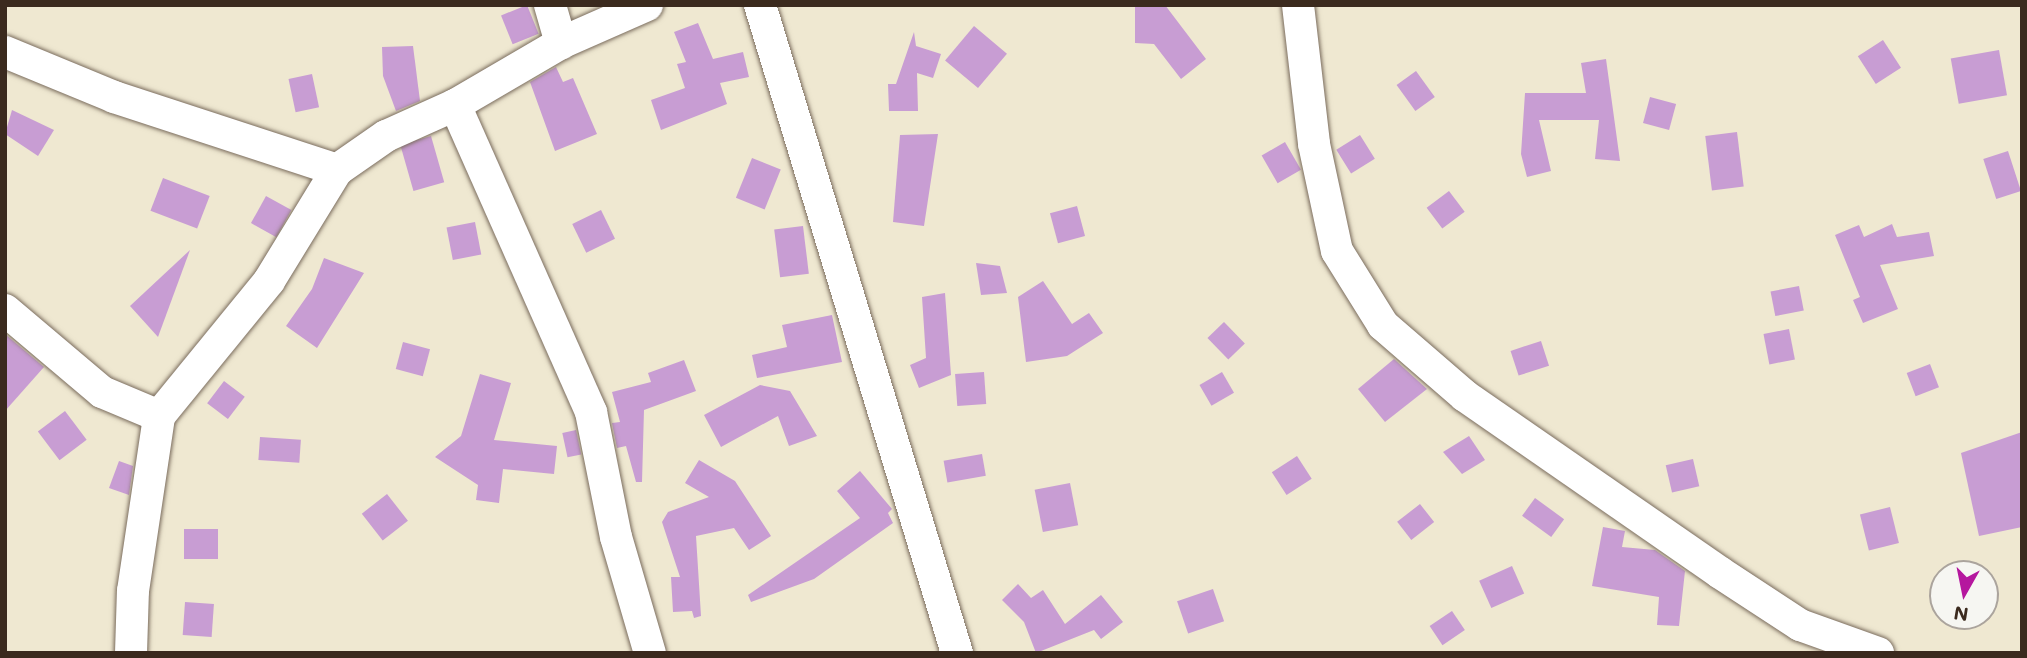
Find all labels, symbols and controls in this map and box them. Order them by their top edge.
north arrow [1929,560,1999,630]
text: N [1952,601,1970,628]

